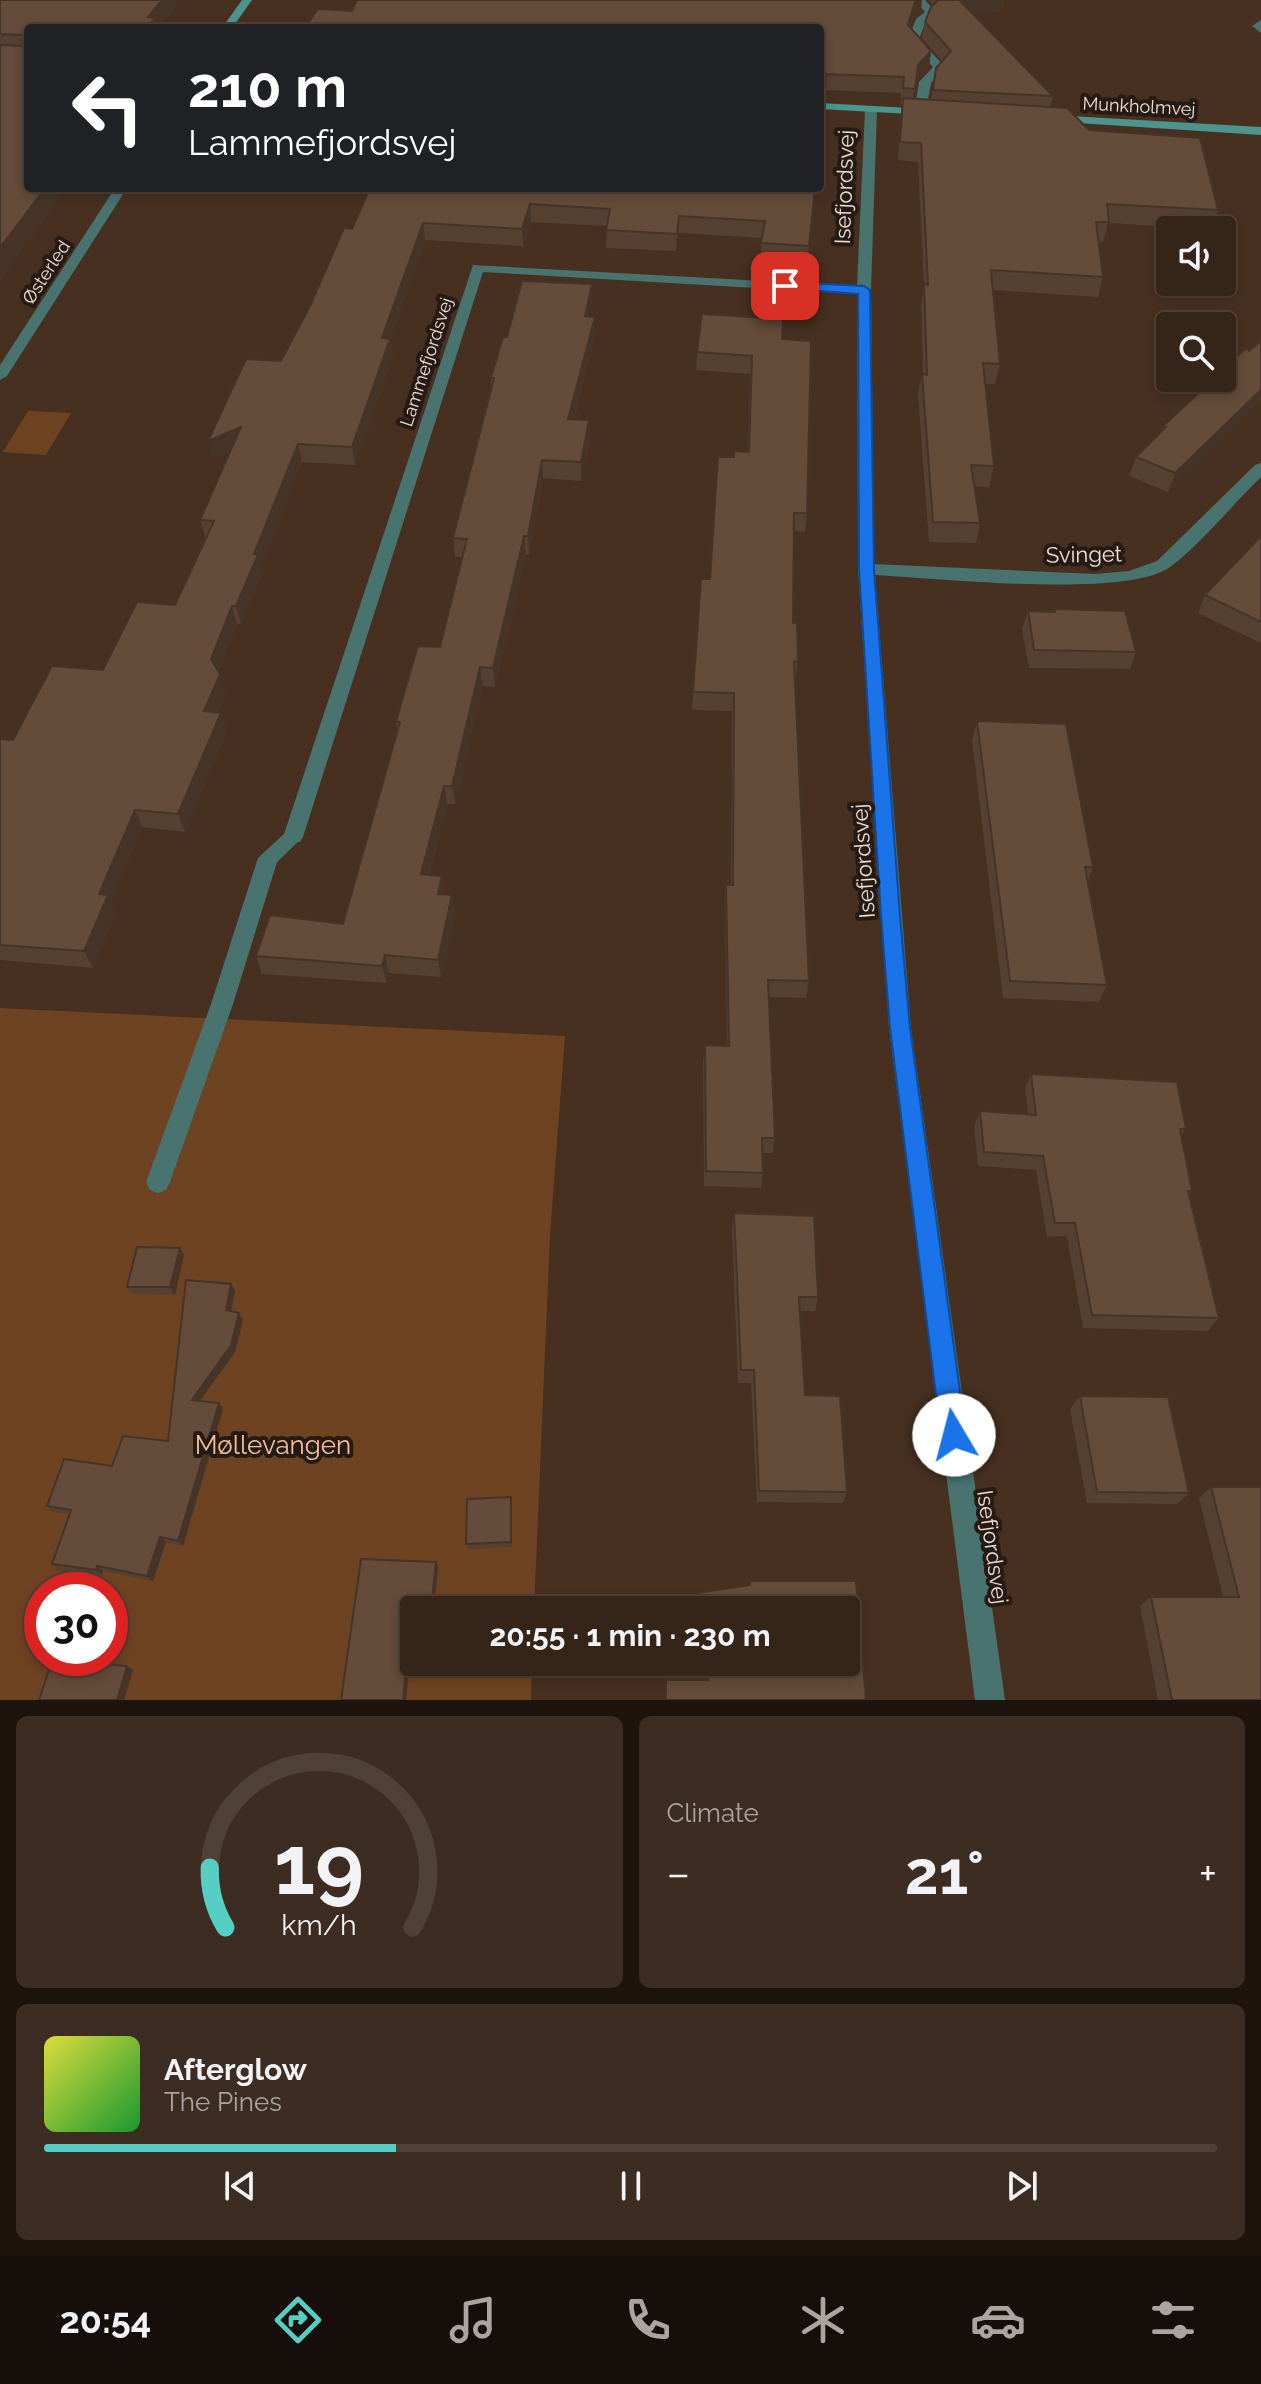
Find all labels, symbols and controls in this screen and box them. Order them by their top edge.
text: 210 m [188,54,347,120]
icon: left [56,56,160,160]
street label: Munkholmvej [1082,93,1196,119]
text: Lammefjordsvej [188,121,456,163]
street label: Isefjordsvej [829,129,859,245]
map controls [1156,216,1236,392]
button: sound [1156,216,1236,296]
street label: Østerled [18,236,74,308]
pin [751,252,819,320]
icon: arrive [763,264,807,308]
street label: Lammefjordsvej [395,295,457,429]
button: search [1156,312,1236,392]
street label: Svinget [1046,540,1123,568]
street label: Isefjordsvej [846,803,880,919]
position arrow [912,1393,996,1477]
park label: Møllevangen [195,1430,351,1460]
street label: Isefjordsvej [972,1488,1014,1606]
speed limit sign: 30 [24,1572,128,1676]
text: 20:55 · 1 min · 230 m [489,1618,771,1653]
text: Climate [667,1798,759,1828]
text: 19 [274,1816,364,1913]
text: 21° [905,1838,984,1908]
text: − [667,1848,690,1899]
text: + [1199,1848,1217,1899]
text: km/h [282,1908,357,1942]
text: Afterglow [164,2052,307,2087]
text: The Pines [164,2087,282,2117]
icon: previous [218,2164,262,2208]
icon: pause [609,2164,653,2208]
icon: next [1000,2164,1044,2208]
icon: directions [270,2292,326,2348]
icon: music [445,2292,501,2348]
icon: phone [620,2292,676,2348]
icon: climate [795,2292,851,2348]
icon: car [970,2292,1026,2348]
icon: filters [1145,2292,1201,2348]
text: 20:54 [60,2299,151,2341]

